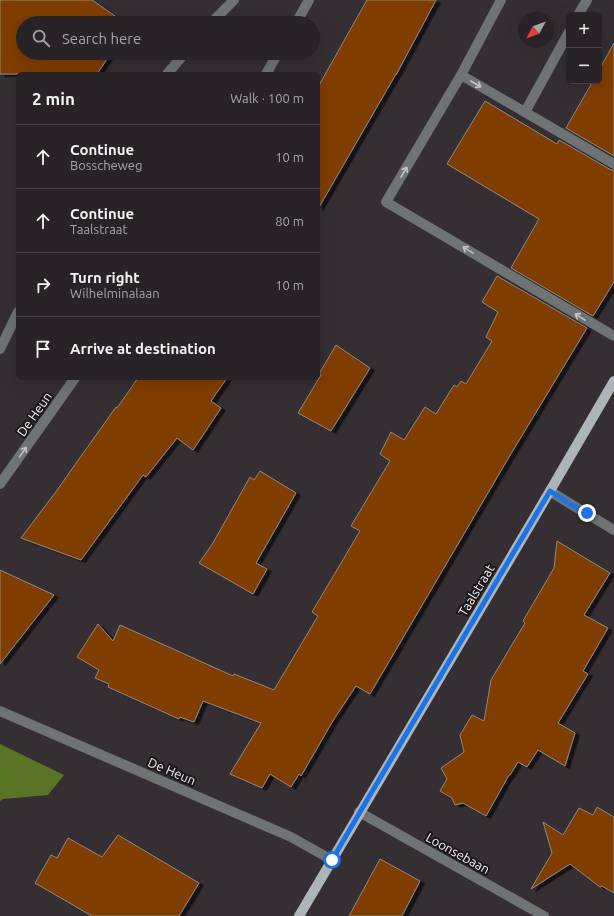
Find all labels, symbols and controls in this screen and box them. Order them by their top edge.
north arrow [518,12,554,48]
map controls [566,12,602,84]
button: + [566,12,602,48]
search box [16,16,320,60]
icon: search [30,27,52,49]
text: Search here [62,30,141,47]
button: − [566,48,602,84]
one-way arrow [470,80,482,88]
text: 2 min [32,89,75,108]
text: Walk · 100 m [230,91,304,105]
text: Continue [70,141,134,158]
icon: ahead [32,146,54,168]
text: 10 m [275,150,304,164]
text: Bosscheweg [70,158,143,172]
one-way arrow [400,167,408,178]
text: Continue [70,205,134,222]
icon: ahead [32,210,54,232]
text: 80 m [275,214,304,228]
text: Taalstraat [70,222,128,236]
one-way arrow [462,246,474,254]
text: Turn right [70,269,140,286]
icon: right [32,274,54,296]
text: 10 m [275,278,304,292]
text: Wilhelminalaan [70,286,160,300]
one-way arrow [574,312,586,320]
icon: arrive [32,338,54,360]
text: Arrive at destination [70,340,216,357]
street label: De Heun [14,389,54,439]
one-way arrow [19,447,27,458]
route end [578,504,596,522]
street label: Taalstraat [455,562,497,618]
street label: De Heun [146,755,198,787]
street label: Loonsebaan [424,830,492,876]
route start [323,851,341,869]

